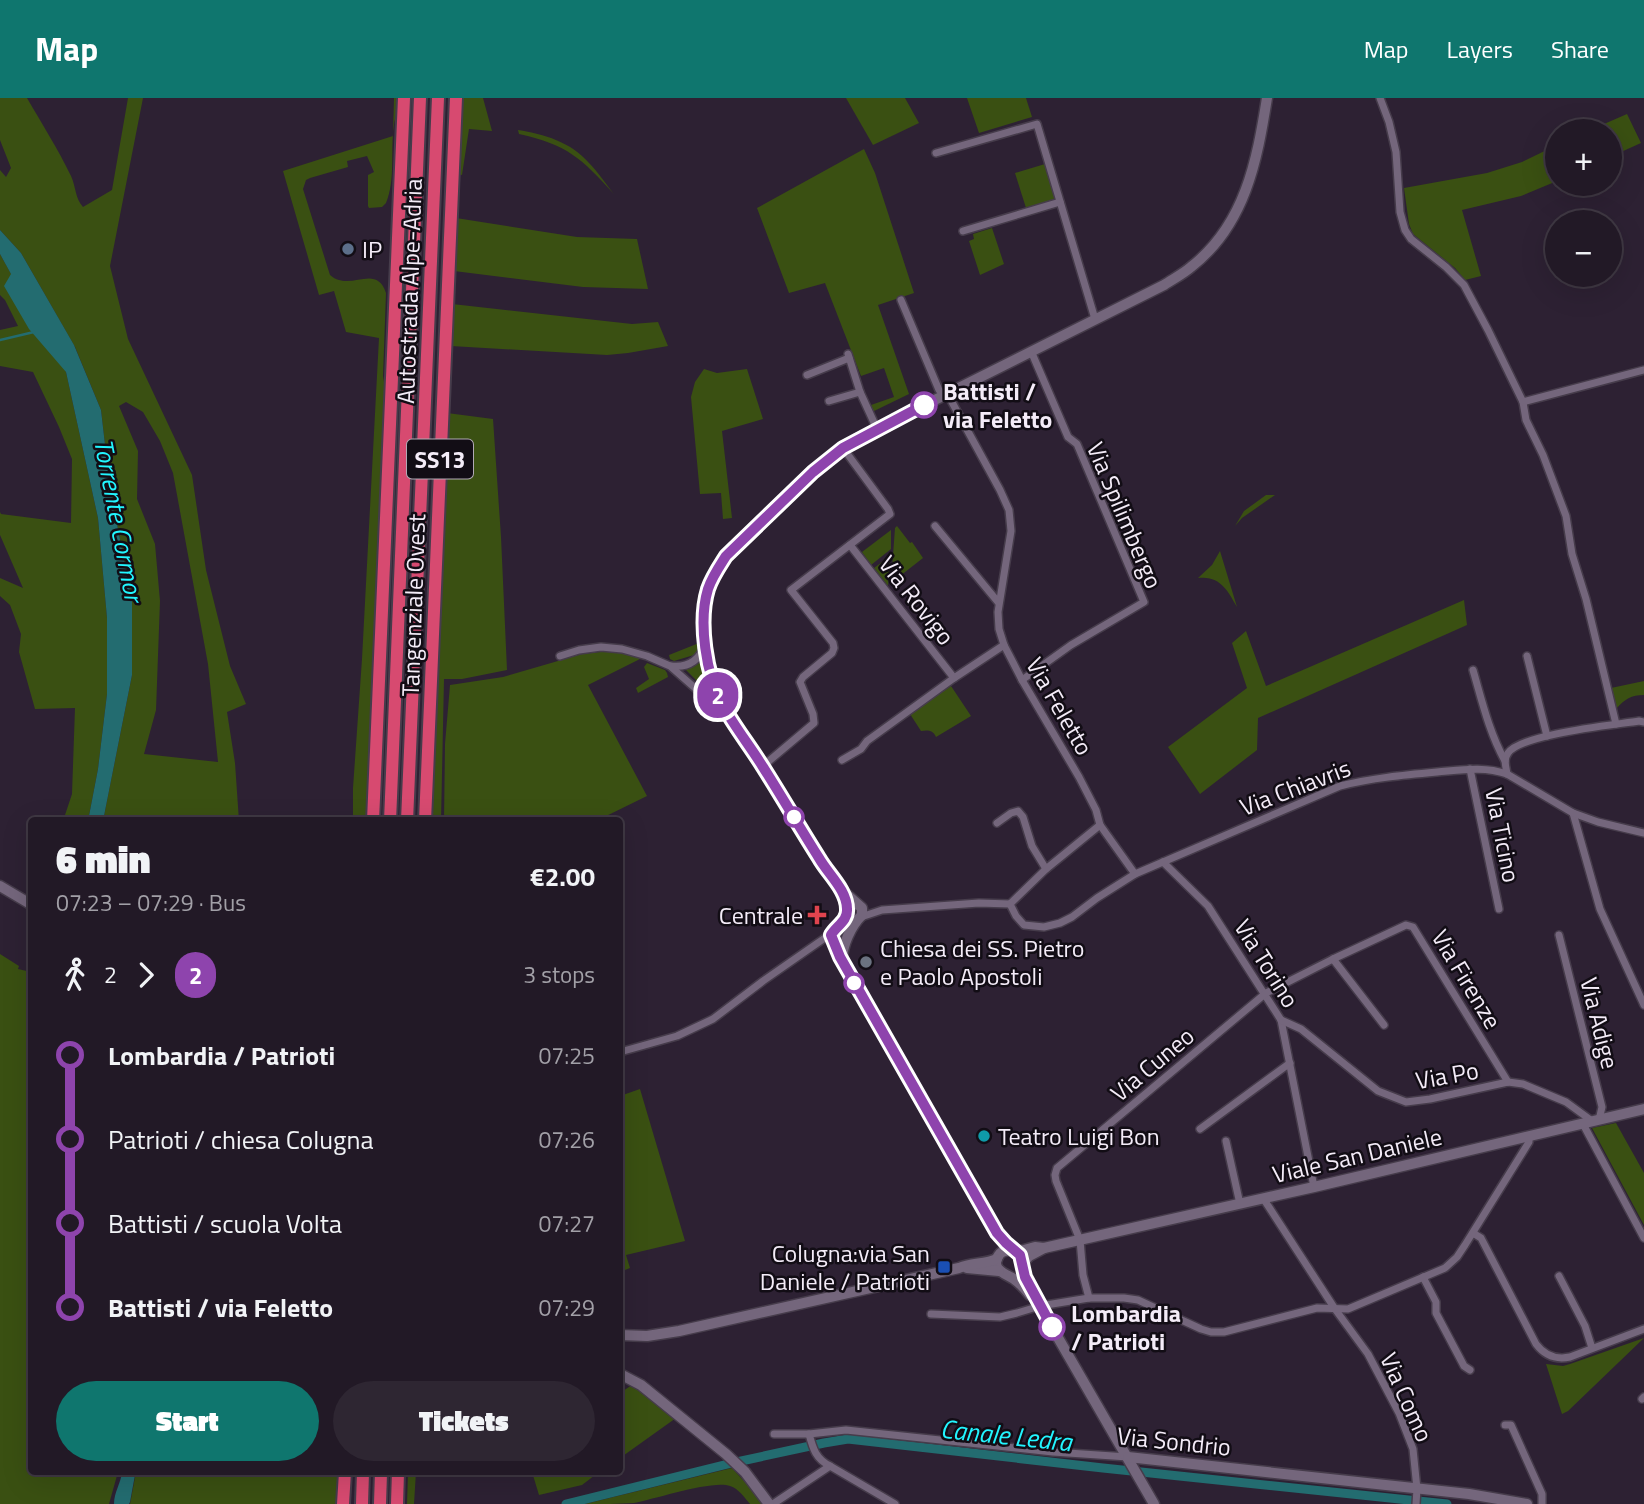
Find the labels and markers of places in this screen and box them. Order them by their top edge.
place label: IP [362,231,382,267]
marker: IP [340,241,356,257]
place label: Battisti / via Feletto [943,373,1052,437]
marker: Battisti / via Feletto [911,392,937,418]
unlabelled marker [784,807,804,827]
place label: Centrale [719,897,803,933]
marker: Centrale [809,907,825,923]
place label: Chiesa dei SS. Pietro e Paolo Apostoli [880,930,1084,994]
marker: Chiesa dei SS. Pietro e Paolo Apostoli [858,954,874,970]
unlabelled marker [844,973,864,993]
place label: Teatro Luigi Bon [998,1118,1160,1154]
marker: Teatro Luigi Bon [976,1128,992,1144]
place label: Colugna:via San Daniele / Patrioti [760,1235,930,1299]
marker: Colugna:via San Daniele / Patrioti [936,1259,952,1275]
place label: Lombardia / Patrioti [1071,1295,1181,1359]
marker: Lombardia / Patrioti [1039,1314,1065,1340]

